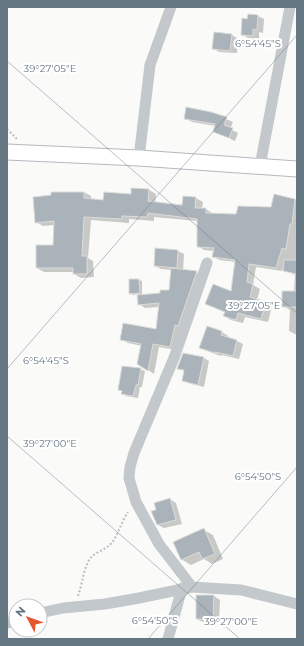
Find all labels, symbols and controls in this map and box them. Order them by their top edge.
text: 6°54'45"S [235,37,281,50]
text: 39°27'05"E [24,62,77,75]
text: 39°27'05"E [228,299,281,312]
text: 6°54'45"S [23,354,69,367]
text: 39°27'00"E [23,437,77,450]
text: 6°54'50"S [235,470,281,483]
north arrow [8,598,48,638]
text: N [12,603,29,619]
text: 6°54'50"S [132,614,178,627]
text: 39°27'00"E [204,615,258,628]

